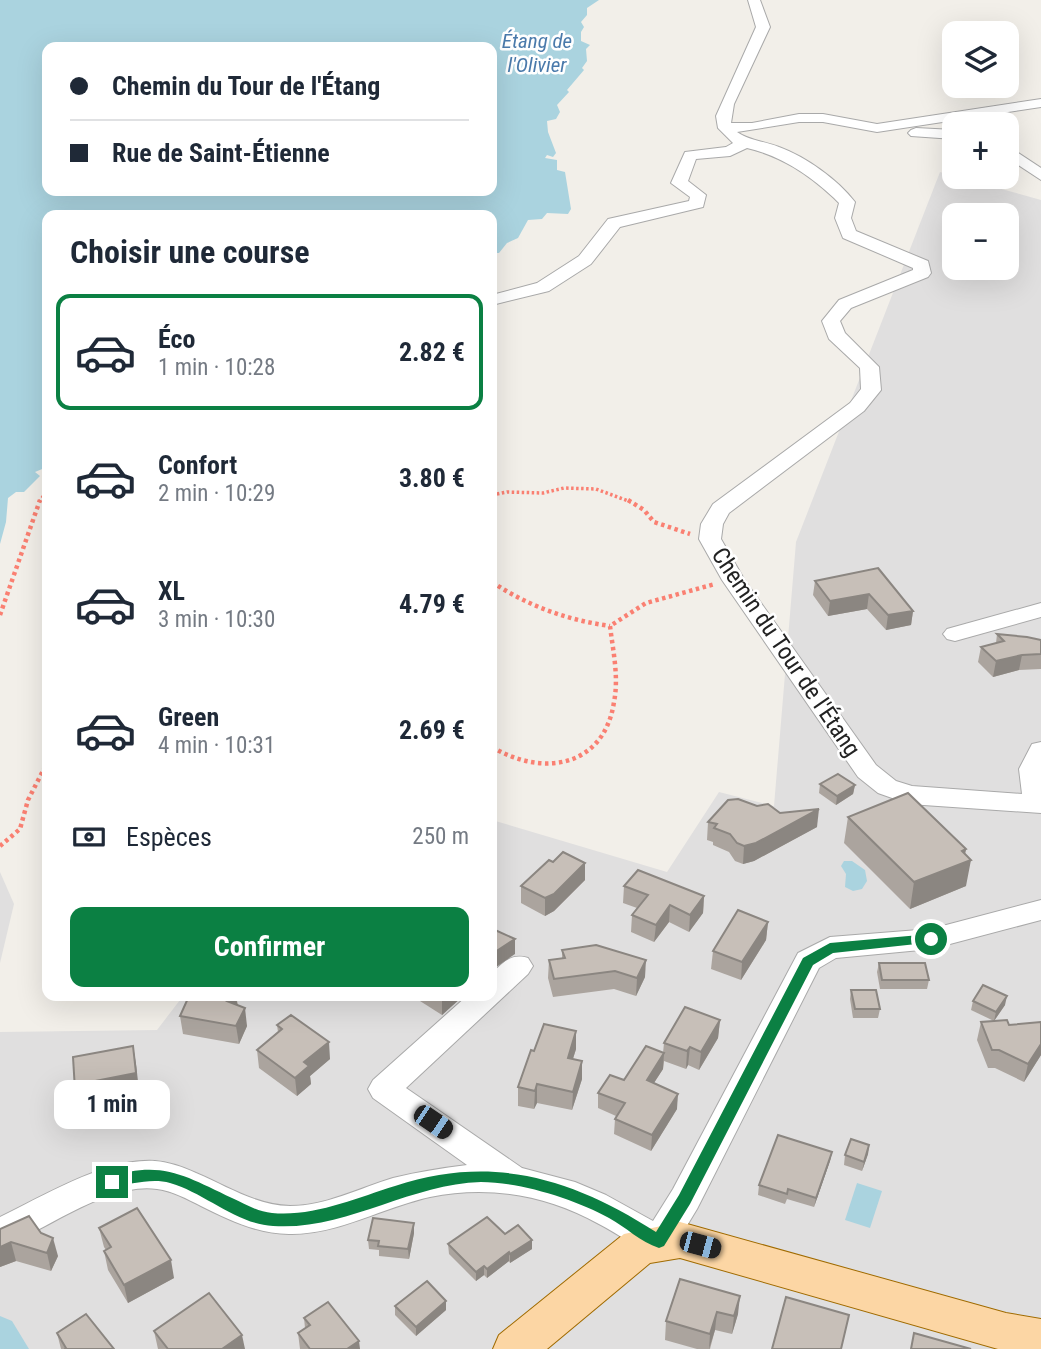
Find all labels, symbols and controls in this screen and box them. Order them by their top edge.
map controls [942,21,1019,280]
button: layers [942,21,1019,98]
water label: Étang de l'Olivier [502,29,572,77]
text: Chemin du Tour de l'Étang [112,71,380,101]
button: + [942,112,1019,189]
text: Rue de Saint-Étienne [112,138,330,168]
button: − [942,203,1019,280]
text: Choisir une course [70,233,310,271]
icon: car [74,321,137,384]
text: Éco [158,324,195,354]
text: 2.82 € [399,337,465,367]
text: 1 min · 10:28 [158,354,275,381]
icon: car [74,447,137,510]
text: Confort [158,450,237,480]
text: 3.80 € [399,463,465,493]
text: 2 min · 10:29 [158,480,275,507]
street label: Chemin du Tour de l'Étang [706,542,866,762]
icon: car [74,573,137,636]
text: XL [158,576,185,606]
text: 4.79 € [399,589,465,619]
text: 3 min · 10:30 [158,606,275,633]
icon: car [74,699,137,762]
text: Green [158,702,219,732]
text: 2.69 € [399,715,465,745]
text: 4 min · 10:31 [158,732,275,759]
icon: cash [70,818,108,856]
text: Espèces [126,822,212,852]
text: 250 m [412,823,469,850]
button: Confirmer [70,907,469,987]
route start [915,923,947,955]
callout: 1 min [54,1080,170,1130]
text: 1 min [86,1091,138,1118]
car [410,1102,457,1142]
route end [96,1166,128,1198]
car [677,1229,724,1261]

